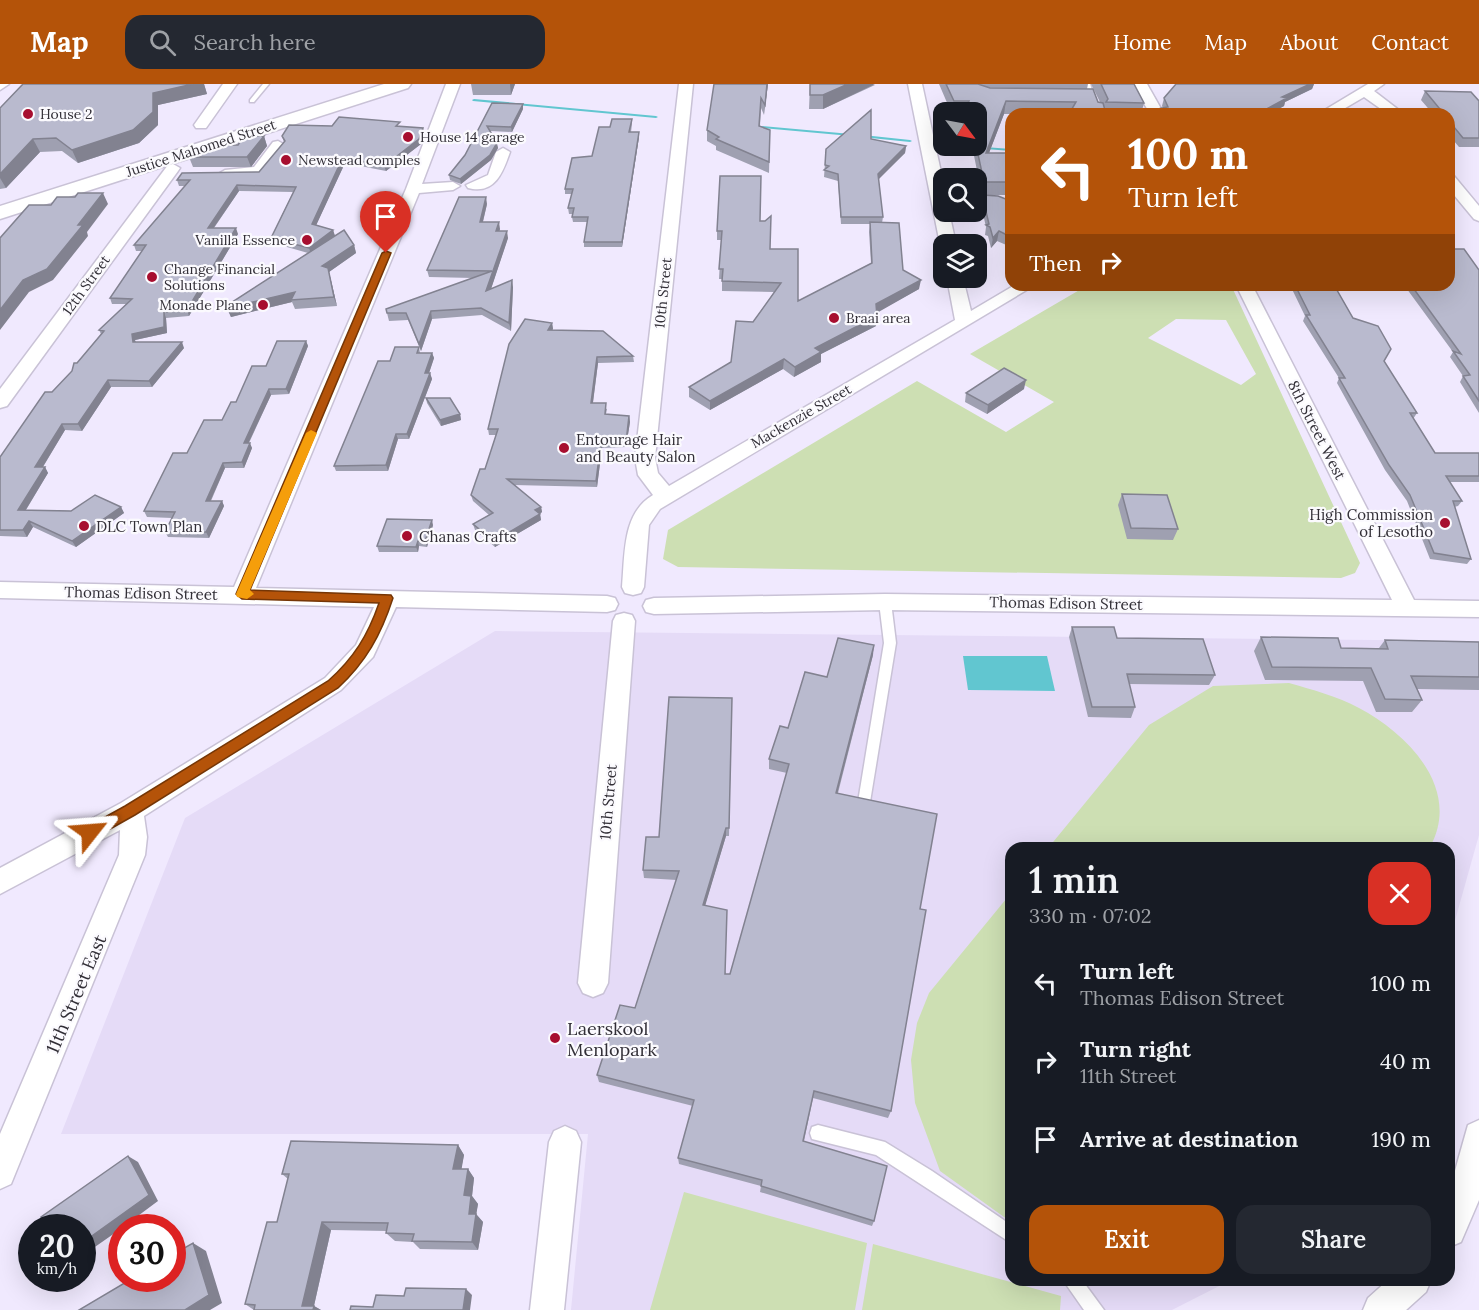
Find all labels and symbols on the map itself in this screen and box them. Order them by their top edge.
north arrow [933,102,987,156]
place label: House 2 [40,105,92,123]
marker: House 2 [21,107,35,121]
street label: Justice Mahomed Street [123,115,279,181]
place label: House 14 garage [420,128,525,146]
marker: House 14 garage [401,130,415,144]
place label: Newstead comples [298,151,420,169]
marker: Newstead comples [279,153,293,167]
pin [360,191,411,253]
place label: Vanilla Essence [194,231,295,249]
marker: Vanilla Essence [300,233,314,247]
street label: 12th Street [58,251,114,319]
street label: 10th Street [650,256,676,329]
place label: Change Financial Solutions [164,260,275,294]
marker: Change Financial Solutions [145,270,159,284]
place label: Monade Plane [159,296,251,314]
marker: Monade Plane [256,298,270,312]
place label: Braai area [846,309,911,327]
marker: Braai area [827,311,841,325]
street label: 8th Street West [1284,377,1350,483]
street label: Mackenzie Street [748,380,855,452]
place label: Entourage Hair and Beauty Salon [576,430,696,466]
marker: Entourage Hair and Beauty Salon [557,441,571,455]
place label: High Commission of Lesotho [1309,505,1433,541]
marker: High Commission of Lesotho [1438,516,1452,530]
place label: DLC Town Plan [96,517,202,536]
marker: DLC Town Plan [77,519,91,533]
place label: Chanas Crafts [419,527,517,546]
marker: Chanas Crafts [400,529,414,543]
street label: Thomas Edison Street [64,582,218,604]
street label: Thomas Edison Street [989,592,1143,614]
street label: 10th Street [595,763,621,841]
position arrow [58,800,122,864]
street label: 11th Street East [41,931,111,1057]
place label: Laerskool Menlopark [567,1017,657,1061]
marker: Laerskool Menlopark [548,1031,562,1045]
speed limit sign: 30 [108,1214,186,1292]

